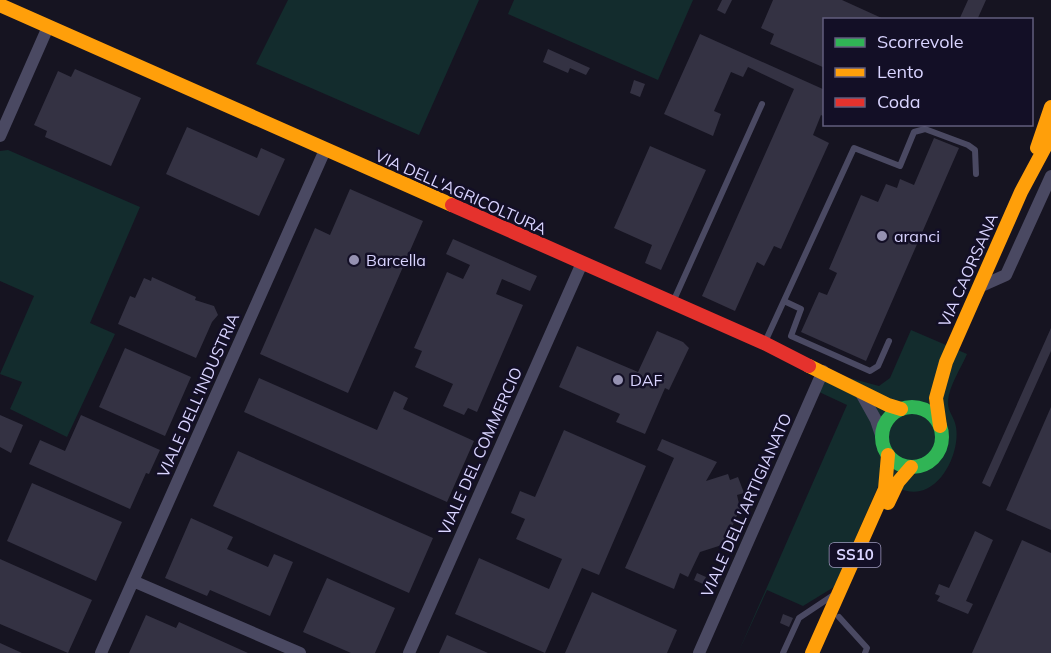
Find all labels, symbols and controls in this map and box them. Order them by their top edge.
legend [823,18,1033,126]
text: Scorrevole [877,30,964,53]
text: Lento [877,60,924,83]
text: Coda [877,90,921,113]
street label: VIA DELL'AGRICOLTURA [372,145,550,239]
street label: VIA CAORSANA [934,210,1002,330]
place label: aranci [894,226,940,246]
marker: aranci [875,229,889,243]
place label: Barcella [366,250,426,270]
marker: Barcella [347,253,361,267]
street label: VIALE DELL'INDUSTRIA [153,309,243,480]
street label: VIALE DEL COMMERCIO [434,364,526,538]
place label: DAF [630,370,663,390]
marker: DAF [611,373,625,387]
street label: VIALE DELL'ARTIGIANATO [696,410,796,600]
road number: SS10 [830,543,880,567]

